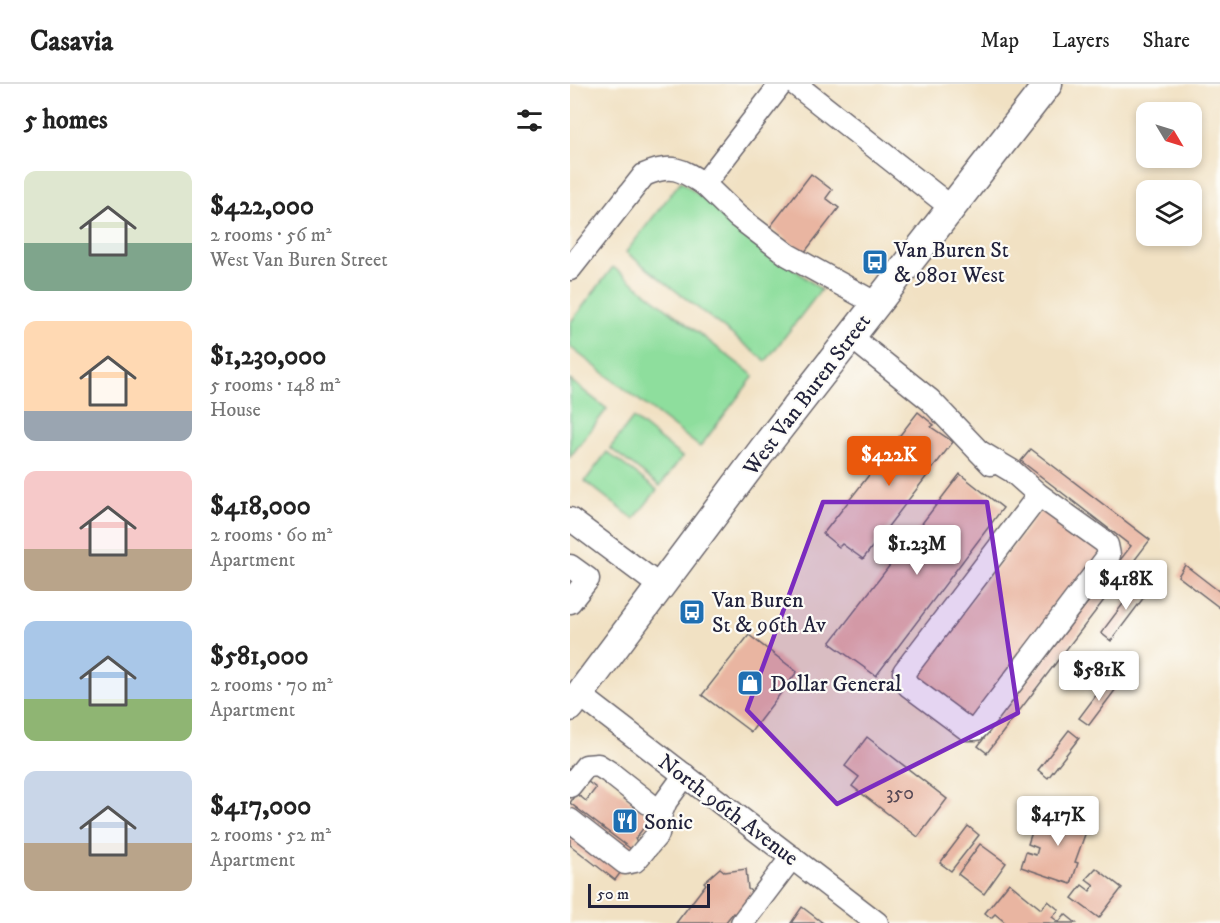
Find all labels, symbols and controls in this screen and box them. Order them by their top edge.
text: Casavia [30,24,113,59]
text: Map [980,28,1019,54]
text: Layers [1052,28,1110,54]
text: Share [1143,28,1190,54]
north arrow [1136,102,1202,168]
map controls [1136,102,1202,246]
text: 5 homes [24,104,108,137]
icon: filters [513,104,546,137]
button: layers [1136,180,1202,246]
text: $422,000 [210,190,314,223]
icon: home [72,195,144,267]
text: 2 rooms · 56 m² [210,223,332,248]
place label: Van Buren St & 9801 West [893,237,1009,289]
bus stop icon: Van Buren St & 9801 West [860,247,890,277]
text: West Van Buren Street [210,248,388,273]
street label: West Van Buren Street [737,309,877,482]
text: $1,230,000 [210,340,326,373]
icon: home [72,345,144,417]
text: 5 rooms · 148 m² [210,373,340,398]
text: House [210,398,261,423]
pin: $422K [847,436,931,487]
text: $422K [861,443,917,468]
text: $418,000 [210,490,311,523]
icon: home [72,495,144,567]
text: 2 rooms · 60 m² [210,523,332,548]
pin: $1.23M [868,525,966,576]
text: $1.23M [888,532,946,557]
text: Apartment [210,548,295,573]
pin: $418K [1084,560,1168,611]
text: $418K [1099,567,1153,592]
place label: Van Buren St & 96th Av [711,587,826,639]
bus stop icon: Van Buren St & 96th Av [677,597,707,627]
text: $581,000 [210,640,309,673]
icon: home [72,645,144,717]
pin: $581K [1057,651,1141,702]
text: $581K [1073,658,1125,683]
shop icon: Dollar General [735,668,765,698]
place label: Dollar General [770,671,902,698]
text: 2 rooms · 70 m² [210,673,333,698]
text: Apartment [210,698,295,723]
street label: North 96th Avenue [653,749,804,872]
house number: 350 [886,781,914,806]
text: $417,000 [210,790,311,823]
icon: home [72,795,144,867]
pin: $417K [1016,796,1100,847]
text: $417K [1031,803,1085,828]
restaurant icon: Sonic [610,806,640,836]
place label: Sonic [644,809,693,836]
text: 2 rooms · 52 m² [210,823,331,848]
text: Apartment [210,848,295,873]
scale bar [588,881,710,908]
text: 50 m [597,884,629,904]

